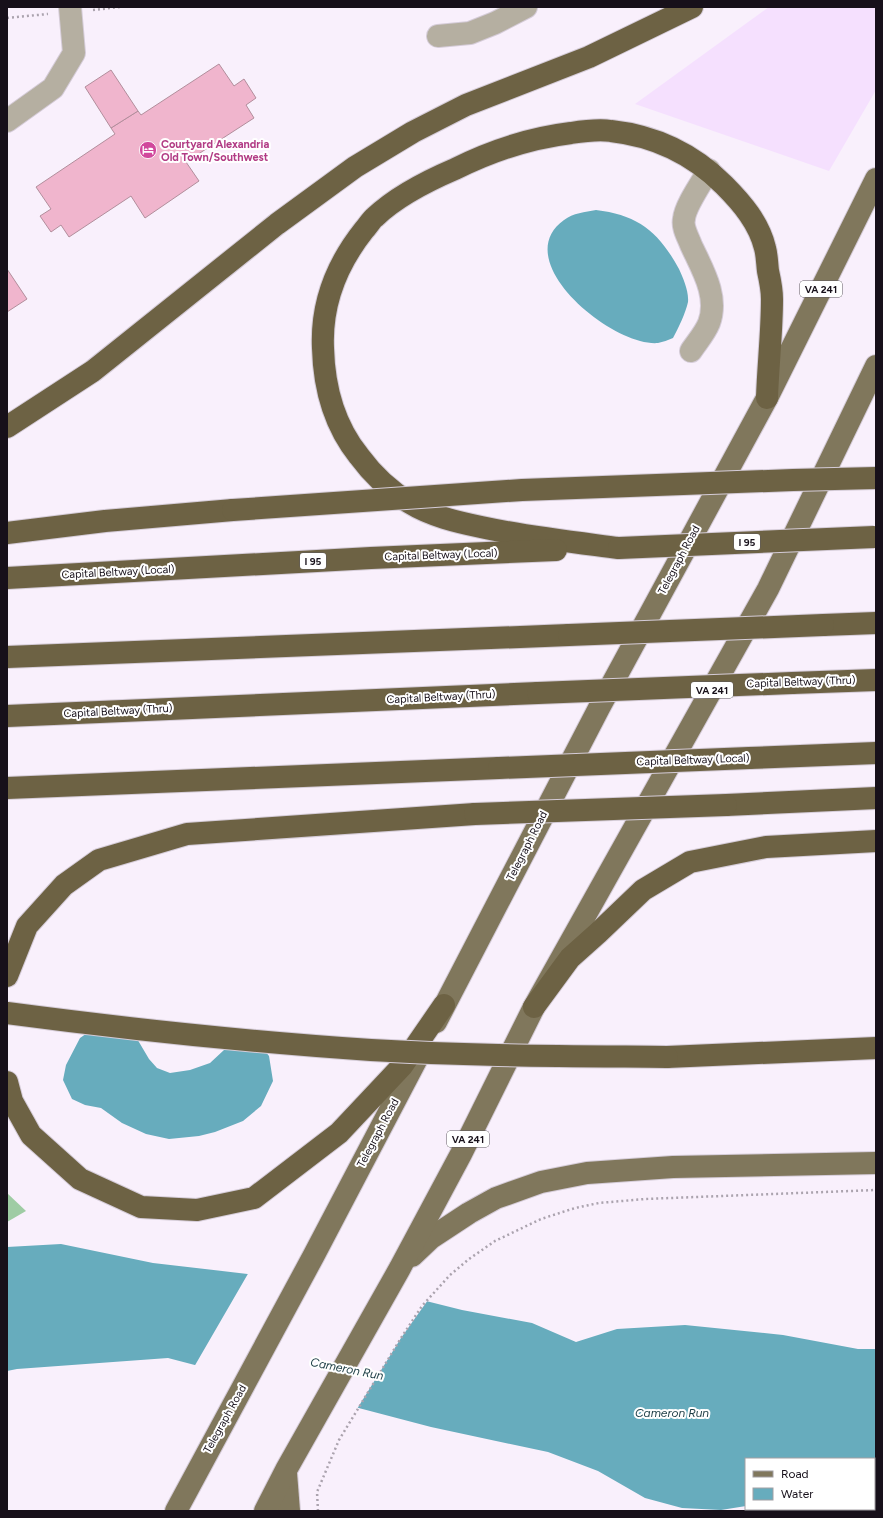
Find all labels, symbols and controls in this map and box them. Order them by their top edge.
place label: Courtyard Alexandria Old Town/Southwest [161,138,269,164]
hotel icon: Courtyard Alexandria Old Town/Southwest [138,140,158,160]
road number: VA 241 [800,281,842,297]
street label: Telegraph Road [655,523,703,597]
road number: I 95 [734,534,760,550]
street label: Capital Beltway (Local) [384,547,498,563]
road number: I 95 [300,553,326,569]
street label: Capital Beltway (Local) [61,563,175,581]
street label: Capital Beltway (Thru) [746,674,856,690]
road number: VA 241 [691,682,733,698]
street label: Capital Beltway (Thru) [386,688,496,706]
street label: Capital Beltway (Thru) [63,702,173,720]
street label: Capital Beltway (Local) [636,752,750,768]
street label: Telegraph Road [504,809,550,883]
street label: Telegraph Road [354,1096,402,1170]
road number: VA 241 [447,1131,489,1147]
water label: Cameron Run [309,1355,385,1383]
street label: Telegraph Road [201,1382,249,1456]
water label: Cameron Run [635,1406,709,1420]
legend [745,1458,875,1510]
text: Road [781,1467,809,1481]
text: Water [781,1487,813,1501]

